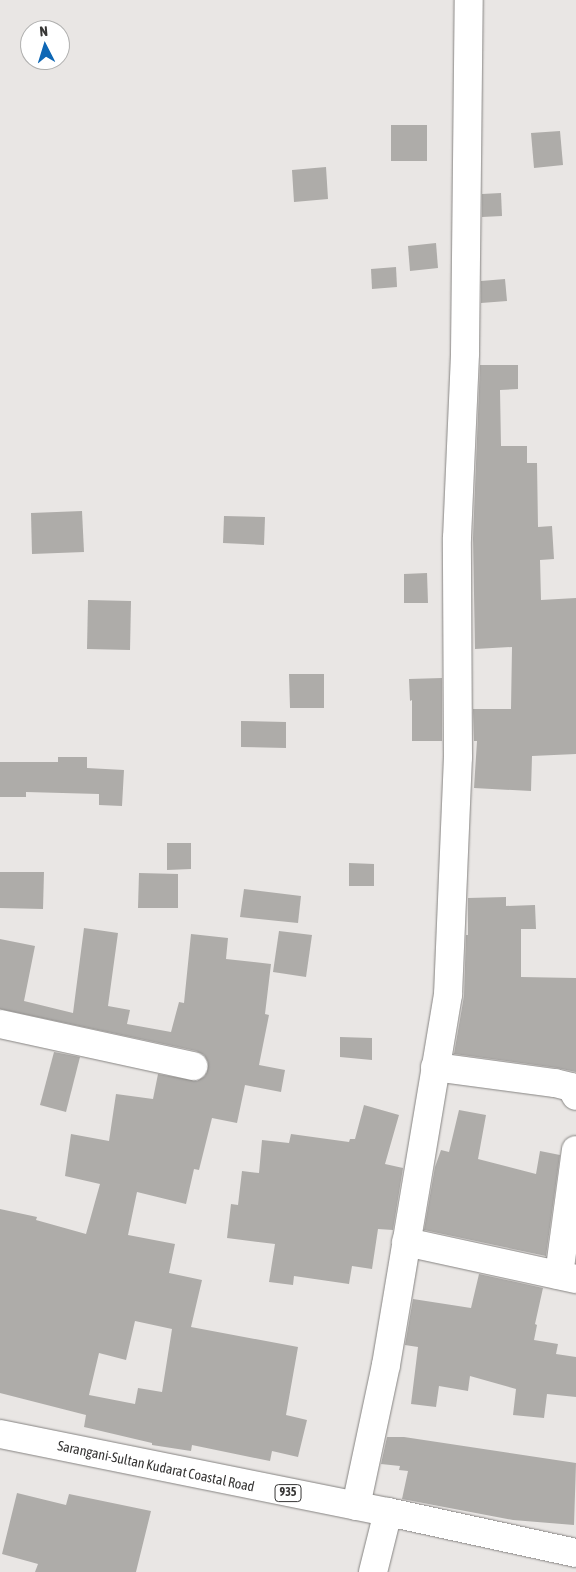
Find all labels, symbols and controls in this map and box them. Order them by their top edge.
north arrow [20,20,70,70]
text: N [39,23,49,39]
street label: Sarangani-Sultan Kudarat Coastal Road [56,1437,256,1495]
road number: 935 [274,1484,302,1502]

